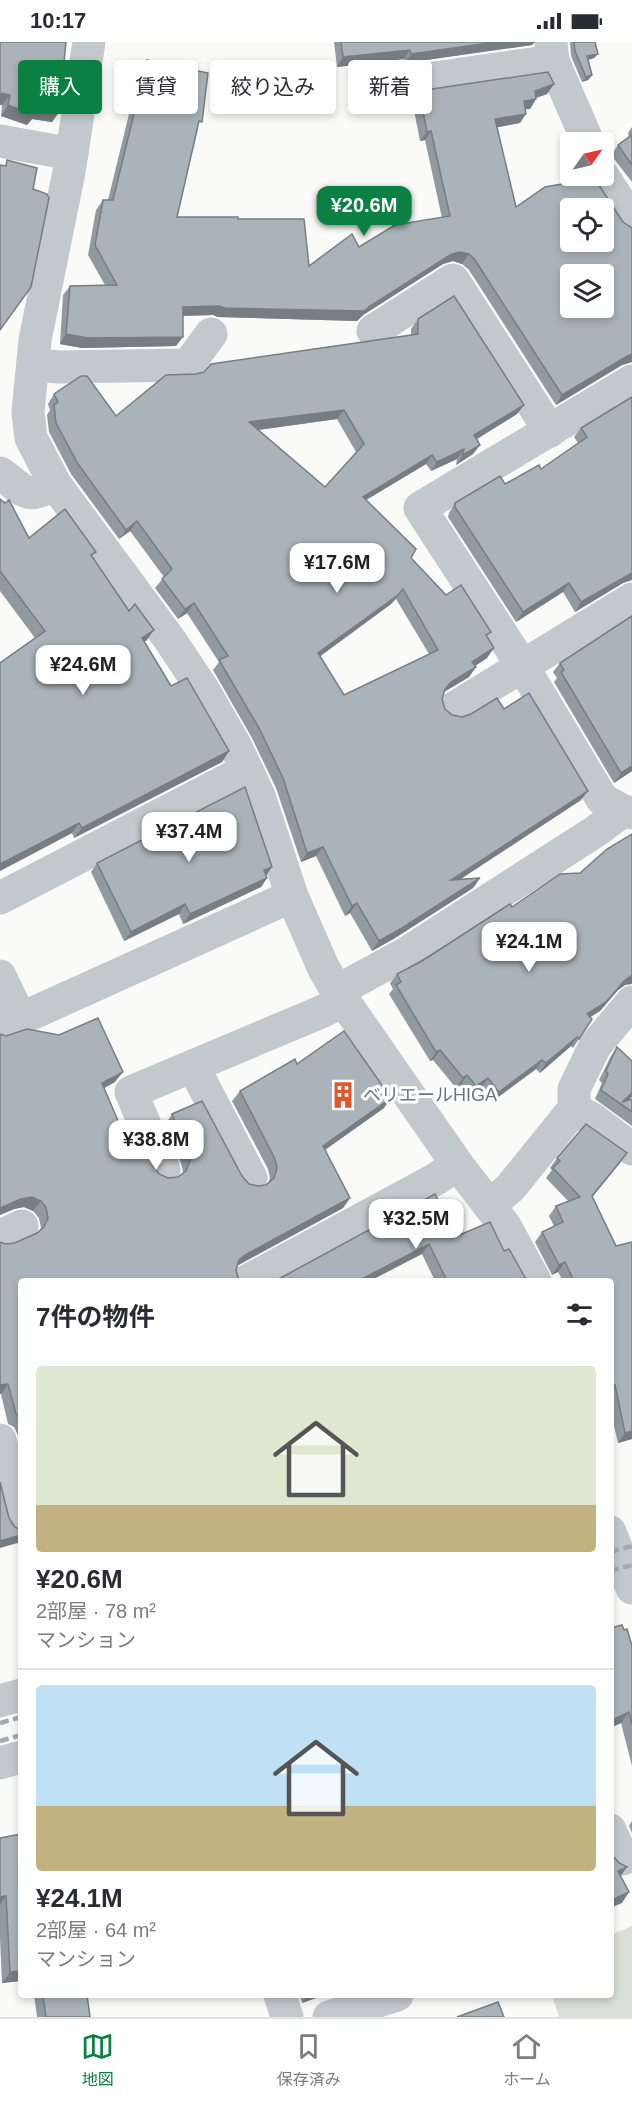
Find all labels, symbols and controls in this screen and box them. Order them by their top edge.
text: 10:17 [30,8,86,33]
chip: 購入 [18,60,102,114]
chip: 賃貸 [114,60,198,114]
chip: 絞り込み [210,60,336,114]
chip: 新着 [348,60,432,114]
north arrow [560,132,614,186]
map controls [560,132,614,318]
pin: ¥20.6M [315,186,413,237]
text: ¥20.6M [331,194,397,216]
button: locate [560,198,614,252]
button: layers [560,264,614,318]
pin: ¥17.6M [288,543,386,594]
text: ¥17.6M [304,551,370,573]
pin: ¥24.6M [34,645,132,696]
text: ¥24.6M [50,653,116,675]
pin: ¥37.4M [140,812,238,863]
text: ¥37.4M [156,820,222,842]
pin: ¥24.1M [480,922,578,973]
text: ¥24.1M [496,930,562,952]
building icon: ベリエールHIGA [328,1080,358,1110]
place label: ベリエールHIGA [363,1085,497,1105]
pin: ¥38.8M [107,1120,205,1171]
text: ¥38.8M [123,1128,189,1150]
pin: ¥32.5M [367,1199,465,1250]
text: ¥32.5M [383,1207,449,1229]
icon: filters [563,1298,596,1331]
text: 7件の物件 [36,1302,154,1332]
icon: home [262,1405,370,1513]
text: ¥20.6M [36,1564,123,1594]
text: 2部屋 · 78 m² [36,1600,156,1622]
text: マンション [36,1629,136,1651]
icon: home [262,1724,370,1832]
text: ¥24.1M [36,1883,123,1913]
text: 2部屋 · 64 m² [36,1919,156,1941]
text: マンション [36,1948,136,1970]
tab: 地図 [81,2030,114,2090]
tab: 保存済み [277,2030,341,2090]
tab: ホーム [503,2030,551,2090]

